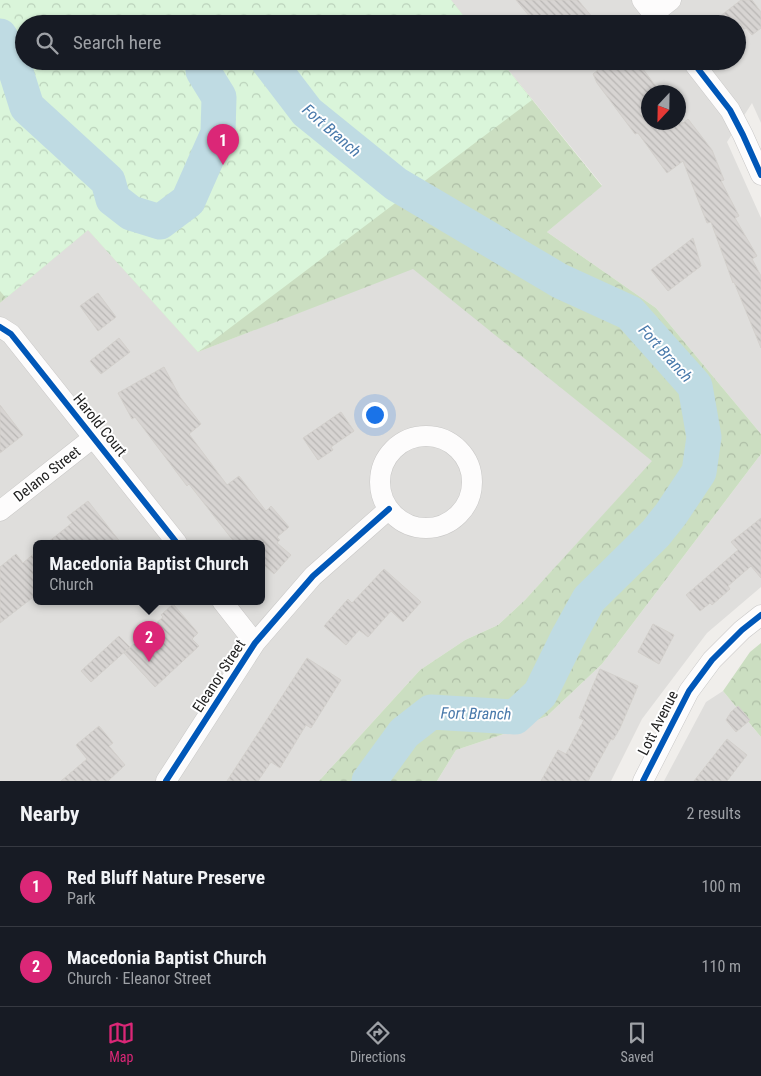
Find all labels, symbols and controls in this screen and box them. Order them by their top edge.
search box [15,15,746,70]
icon: search [33,29,61,57]
text: Search here [73,31,161,54]
north arrow [641,85,686,130]
water label: Fort Branch [299,100,365,161]
pin: 1 [207,124,239,165]
water label: Fort Branch [635,321,696,386]
street label: Harold Court [69,390,131,460]
your location [362,402,388,428]
street label: Delano Street [10,442,84,506]
popup [33,540,265,605]
text: Macedonia Baptist Church [49,552,249,575]
text: Church [49,575,94,594]
pin: 2 [133,621,165,662]
street label: Eleanor Street [189,636,249,716]
street label: Lott Avenue [634,688,682,758]
water label: Fort Branch [440,703,512,724]
text: Nearby [20,802,79,826]
text: 2 results [686,804,741,823]
text: Red Bluff Nature Preserve [67,866,265,889]
text: 1 [32,877,40,896]
text: 100 m [702,877,741,896]
text: Park [67,889,96,908]
text: Macedonia Baptist Church [67,946,267,969]
text: 2 [32,957,40,976]
text: 110 m [702,957,741,976]
text: Church · Eleanor Street [67,969,211,988]
tab: Map [107,1019,135,1065]
tab: Directions [350,1019,406,1065]
tab: Saved [620,1019,654,1065]

